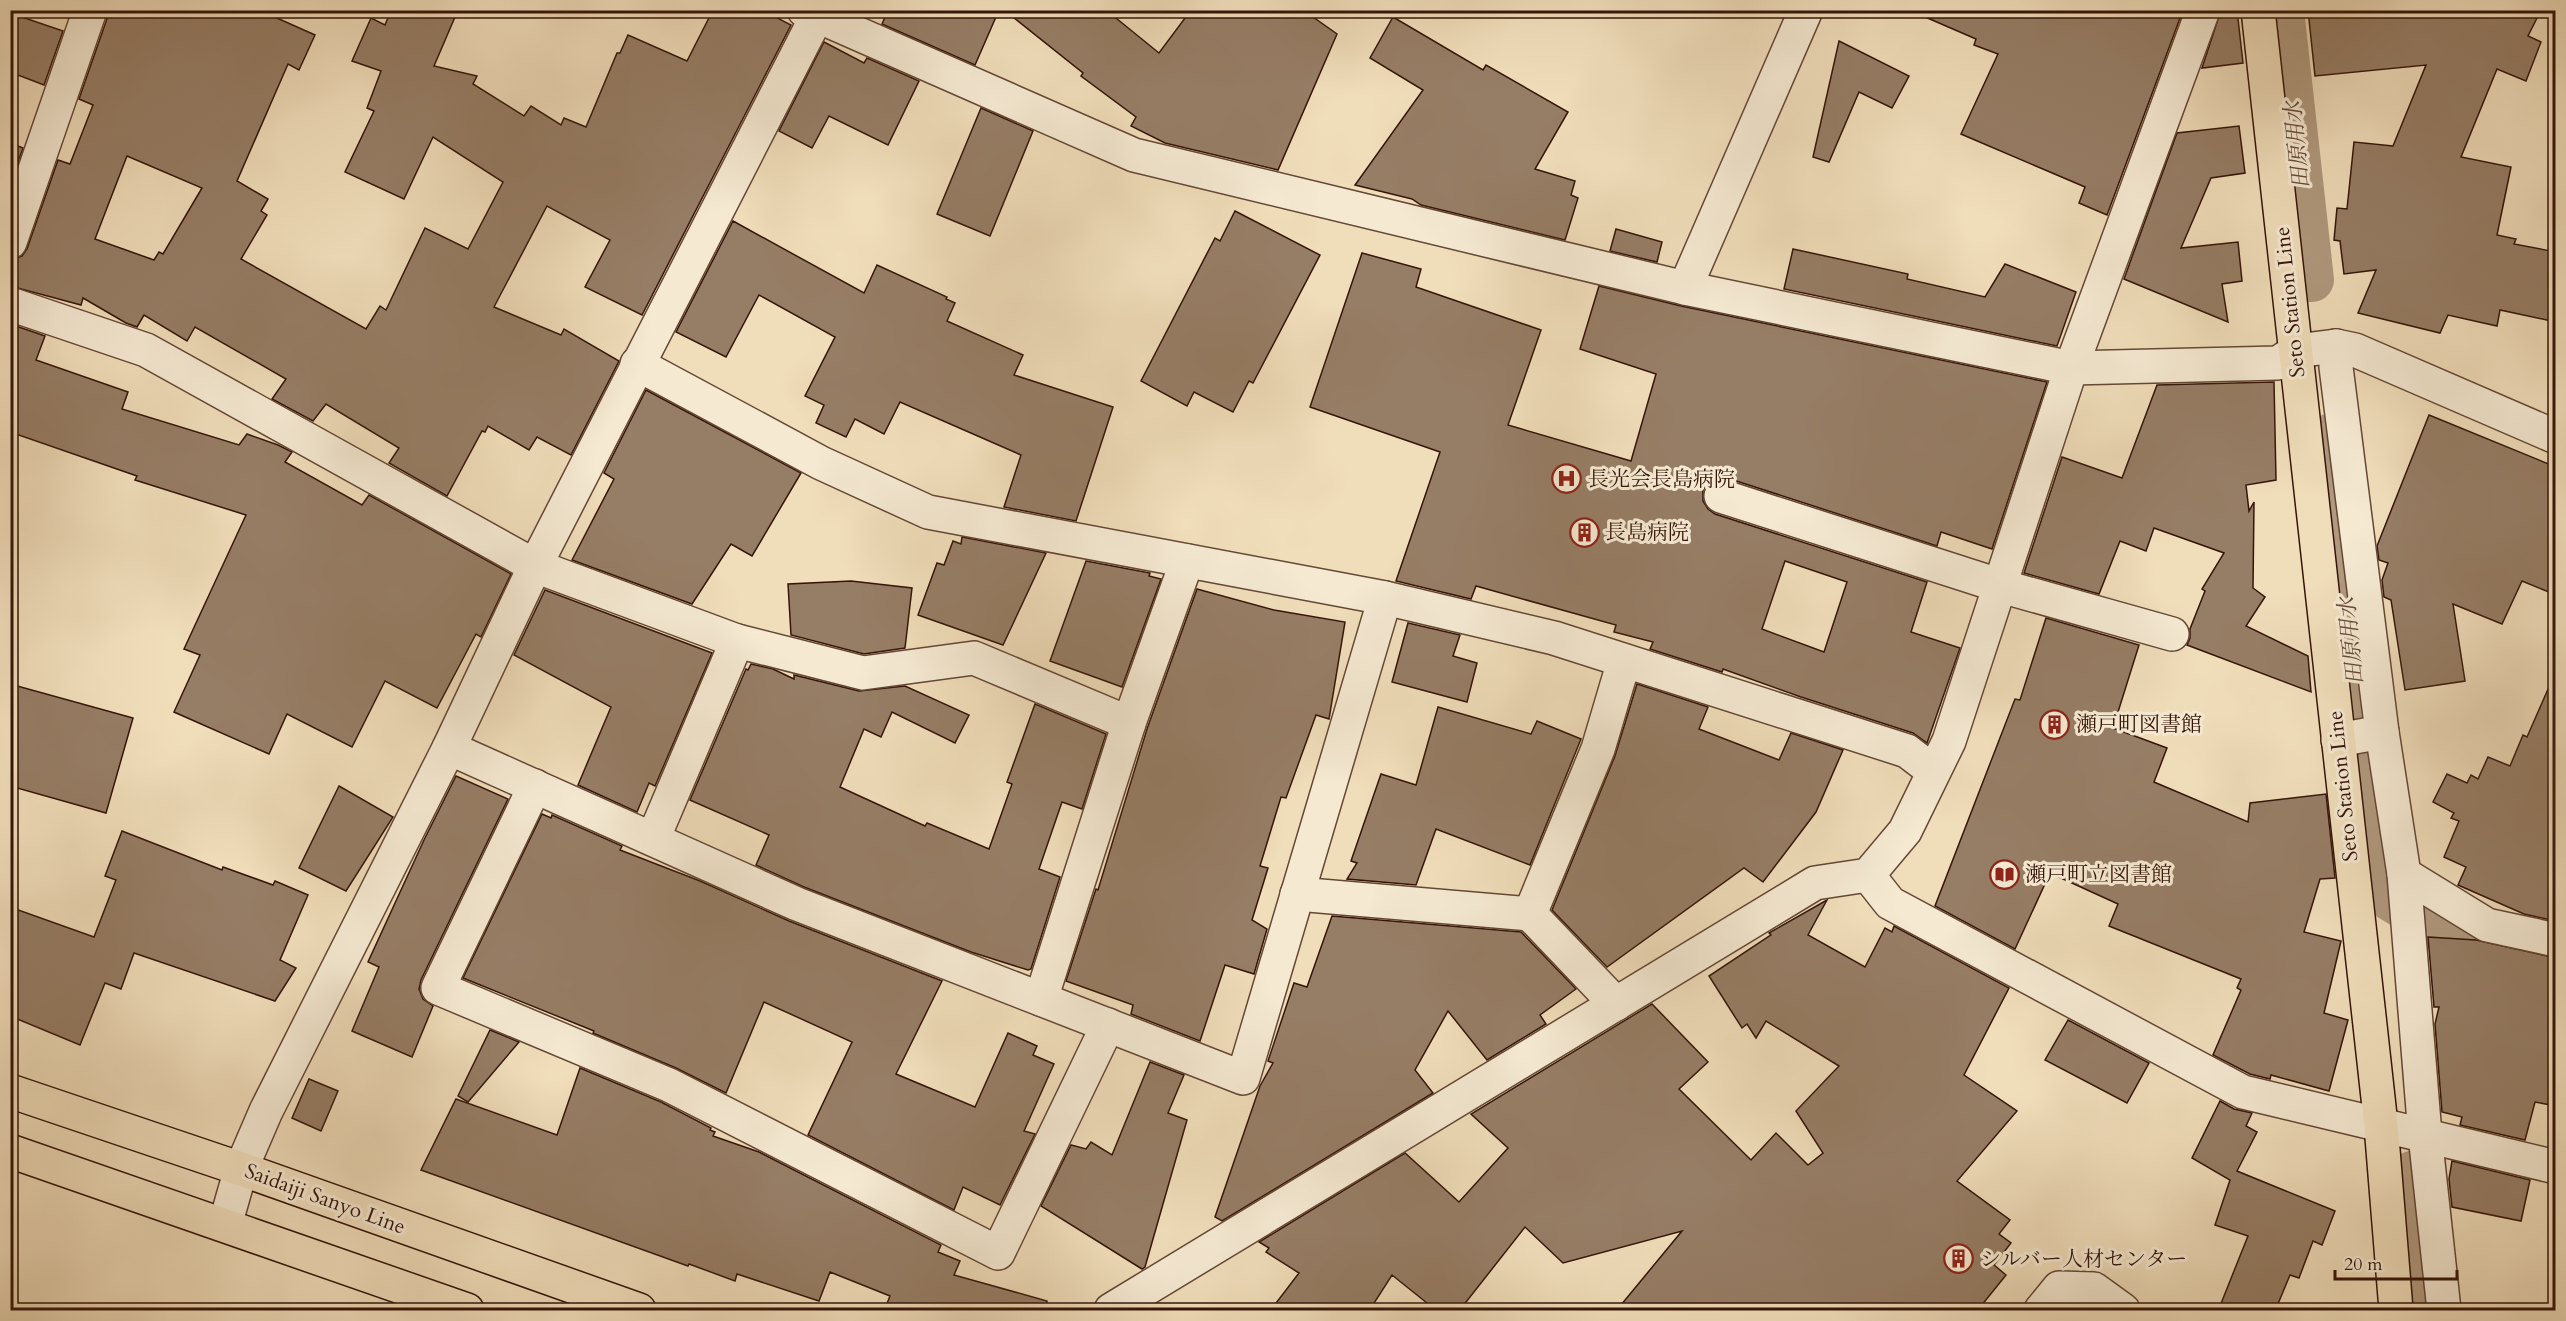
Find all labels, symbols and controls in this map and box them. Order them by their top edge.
water label: 田原用水 [2277,98,2317,190]
street label: Seto Station Line [2268,225,2312,379]
hospital icon: 長光会長島病院 [1551,463,1583,495]
place label: 長光会長島病院 [1588,465,1735,494]
building icon: 長島病院 [1568,516,1600,548]
place label: 長島病院 [1605,518,1689,547]
water label: 田原用水 [2331,594,2371,686]
building icon: 瀬戸町図書館 [2039,708,2071,740]
street label: Seto Station Line [2321,709,2365,863]
place label: 瀬戸町図書館 [2076,710,2202,739]
library icon: 瀬戸町立図書館 [1988,858,2020,890]
place label: 瀬戸町立図書館 [2025,860,2172,889]
street label: Saidaiji Sanyo Line [241,1157,409,1241]
building icon: シルバー人材センター [1943,1243,1975,1275]
scale bar [2335,1243,2456,1281]
place label: シルバー人材センター [1980,1245,2187,1274]
text: 20 m [2344,1252,2383,1277]

